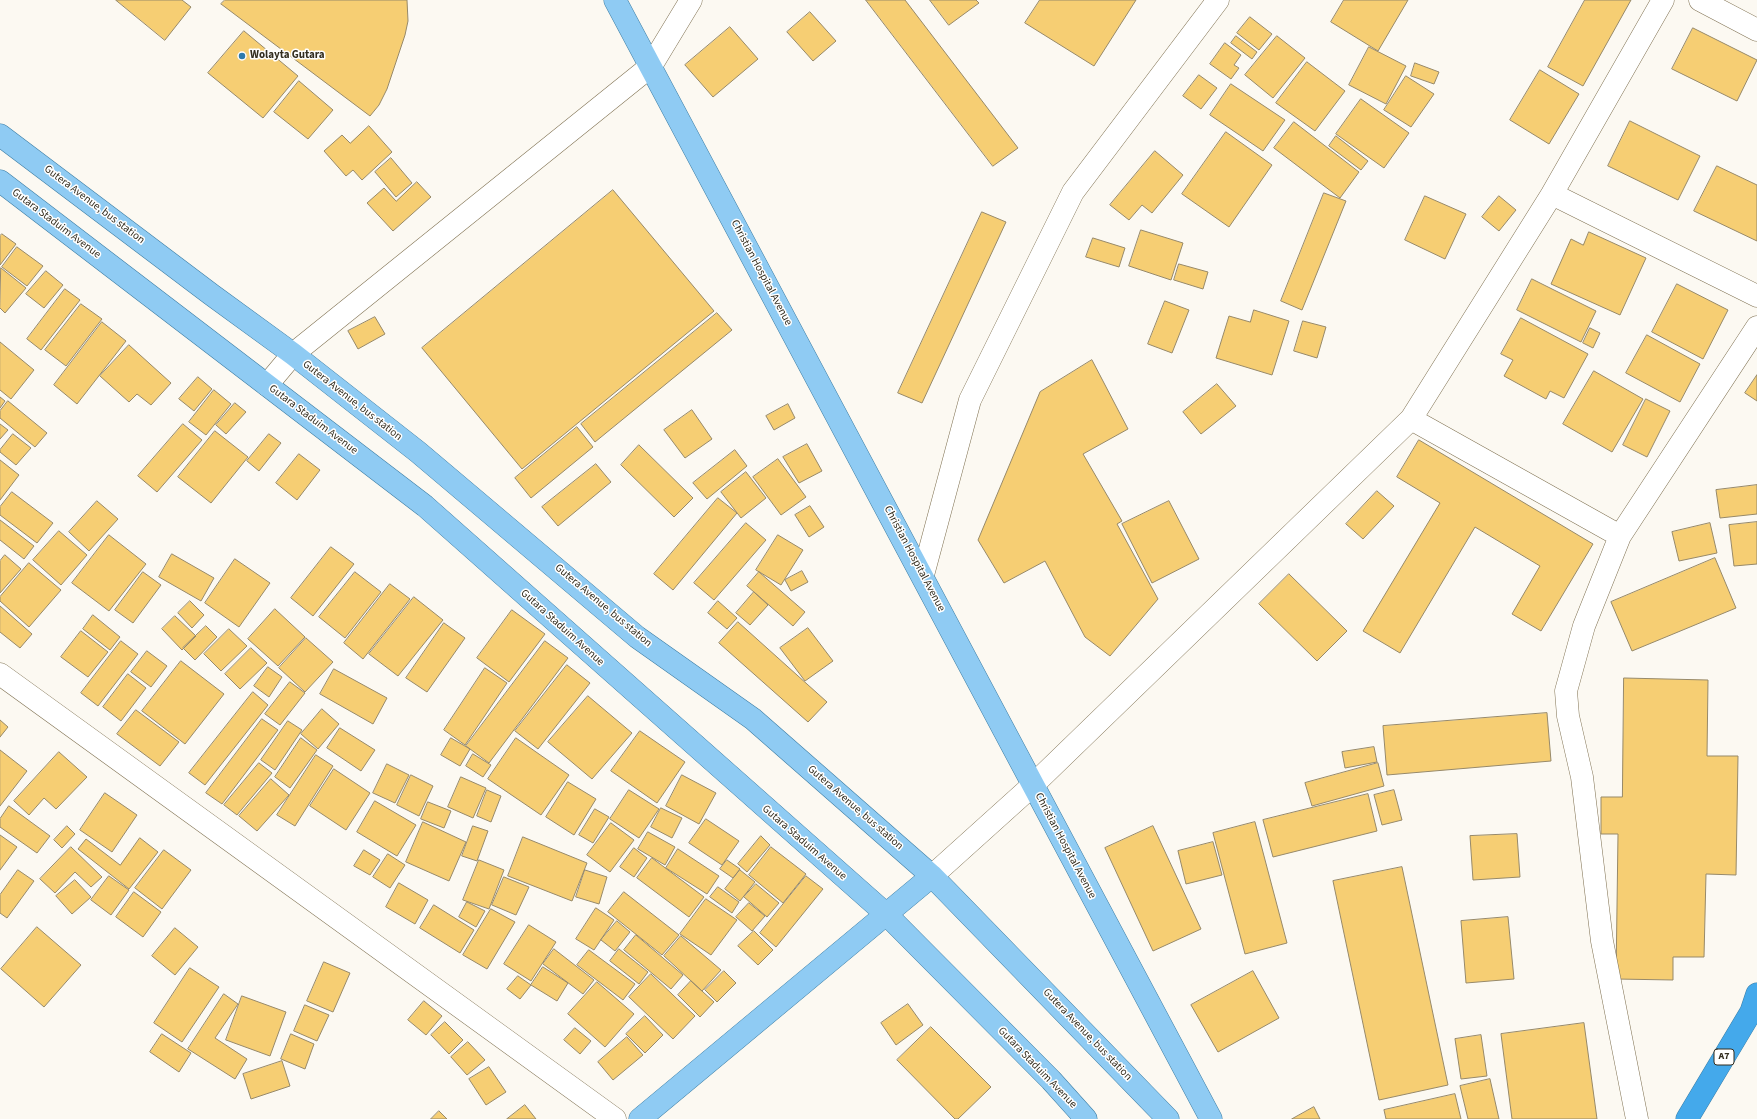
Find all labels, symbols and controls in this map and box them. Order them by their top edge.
place label: Wolayta Gutara [250,49,325,63]
marker: Wolayta Gutara [237,51,247,61]
street label: Gutera Avenue, bus station [41,163,147,247]
street label: Gutara Staduim Avenue [9,186,103,262]
street label: Christian Hospital Avenue [728,218,794,328]
street label: Gutera Avenue, bus station [300,358,404,444]
street label: Gutara Staduim Avenue [266,382,360,458]
street label: Christian Hospital Avenue [881,504,947,614]
street label: Gutera Avenue, bus station [552,562,654,650]
street label: Gutara Staduim Avenue [518,587,606,669]
street label: Gutera Avenue, bus station [804,763,906,853]
street label: Christian Hospital Avenue [1032,791,1098,901]
street label: Gutara Staduim Avenue [759,803,849,883]
street label: Gutera Avenue, bus station [1040,986,1134,1084]
street label: Gutara Staduim Avenue [995,1025,1079,1111]
road number: A7 [1714,1049,1734,1065]

